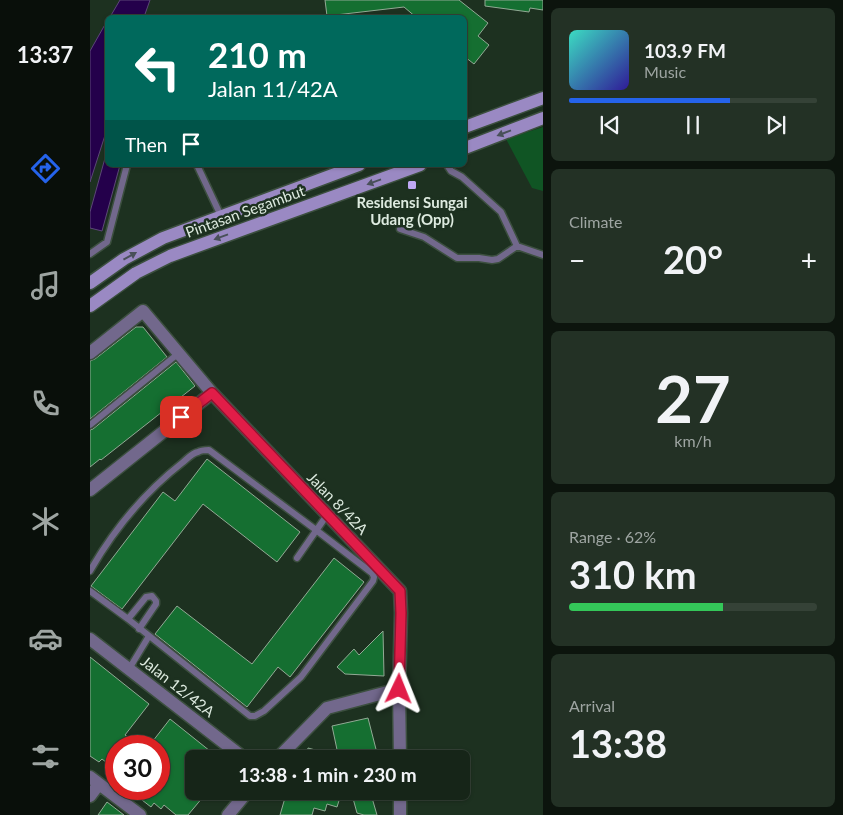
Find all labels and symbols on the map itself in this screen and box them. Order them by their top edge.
one-way arrow [496,129,511,137]
one-way arrow [366,178,381,186]
marker: Residensi Sungai Udang (Opp) [406,179,418,191]
street label: Pintasan Segambut [183,181,308,241]
place label: Residensi Sungai Udang (Opp) [357,193,468,228]
one-way arrow [214,234,229,241]
one-way arrow [123,251,137,260]
pin [160,396,202,438]
street label: Jalan 8/42A [304,468,373,539]
street label: Jalan 12/42A [138,652,219,721]
position arrow [372,662,424,714]
speed limit sign: 30 [105,735,170,800]

